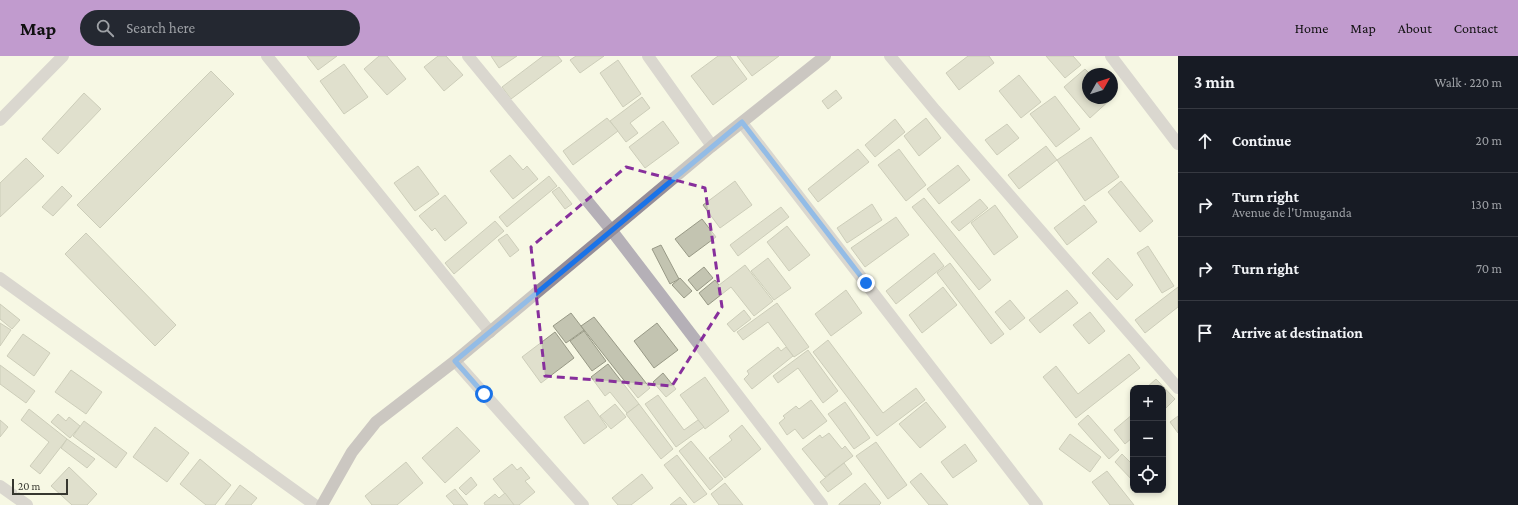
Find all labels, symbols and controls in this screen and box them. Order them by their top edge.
search box [80,10,360,46]
icon: search [94,17,116,39]
text: Map [20,18,56,39]
text: Search here [126,20,195,36]
text: Home [1295,20,1328,36]
text: Map [1350,20,1376,36]
text: About [1398,20,1432,36]
text: Contact [1454,20,1498,36]
north arrow [1082,68,1118,104]
text: 3 min [1194,73,1235,92]
text: Walk · 220 m [1434,75,1502,90]
icon: ahead [1194,130,1216,152]
text: Continue [1232,133,1291,149]
text: 20 m [1476,133,1502,148]
text: Turn right [1232,189,1299,205]
icon: right [1194,194,1216,216]
text: 130 m [1471,197,1502,212]
text: Avenue de l'Umuganda [1232,205,1352,220]
icon: right [1194,258,1216,280]
text: Turn right [1232,261,1299,277]
text: 70 m [1476,261,1502,276]
route end [857,274,875,292]
icon: arrive [1194,322,1216,344]
text: Arrive at destination [1232,325,1363,341]
route start [475,385,493,403]
map controls [1130,385,1166,493]
button: + [1130,385,1166,421]
button: − [1130,421,1166,457]
button: locate [1130,457,1166,493]
scale bar [12,477,68,496]
text: 20 m [18,480,40,492]

